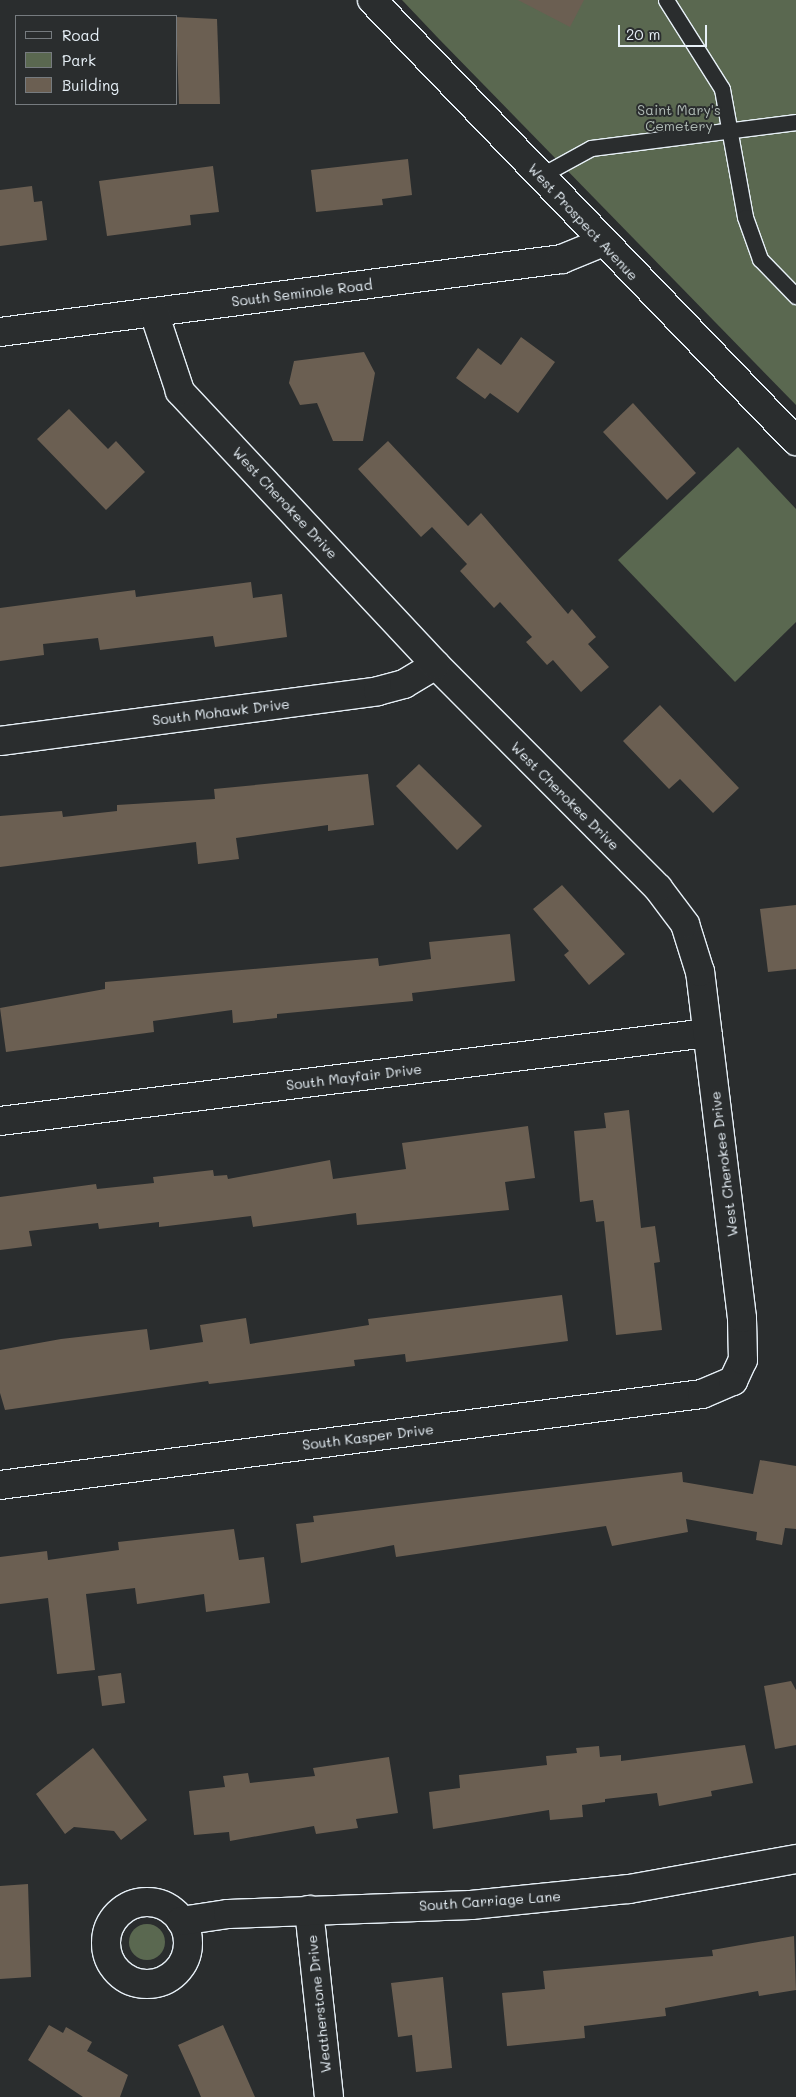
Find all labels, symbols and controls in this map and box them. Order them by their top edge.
legend [15,15,178,105]
scale bar [621,15,710,47]
text: 20 m [626,24,660,44]
text: Road [62,25,99,45]
text: Park [62,50,96,70]
text: Building [62,75,119,95]
park label: Saint Mary's Cemetery [637,102,721,134]
street label: West Prospect Avenue [524,160,642,284]
street label: South Seminole Road [231,276,373,310]
street label: West Cherokee Drive [229,444,341,562]
street label: South Mohawk Drive [151,695,291,729]
street label: West Cherokee Drive [507,738,623,854]
street label: South Mayfair Drive [285,1060,423,1094]
street label: West Cherokee Drive [707,1090,741,1238]
street label: South Kasper Drive [301,1421,435,1453]
street label: South Carriage Lane [419,1888,561,1914]
street label: Weatherstone Drive [303,1934,335,2074]

